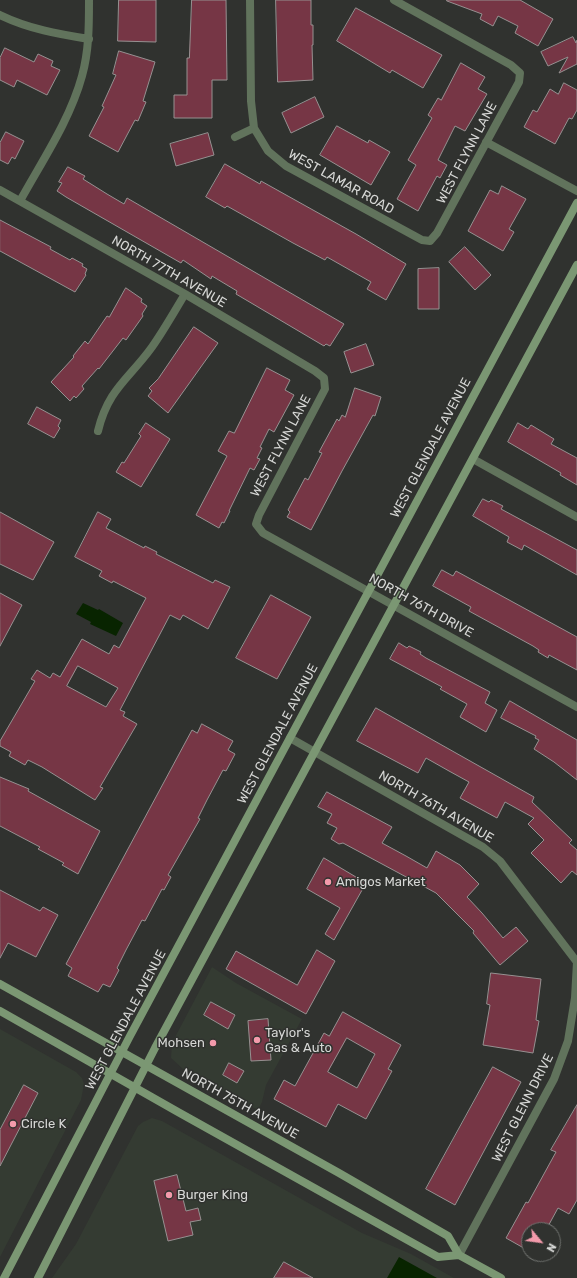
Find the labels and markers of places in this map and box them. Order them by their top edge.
place label: Amigos Market [336,874,426,890]
marker: Amigos Market [323,877,333,887]
place label: Taylor's Gas & Auto [265,1025,332,1056]
place label: Mohsen [158,1035,205,1051]
marker: Taylor's Gas & Auto [252,1035,262,1045]
marker: Mohsen [208,1038,218,1048]
place label: Circle K [21,1116,66,1132]
marker: Circle K [8,1119,18,1129]
place label: Burger King [177,1187,248,1203]
marker: Burger King [164,1190,174,1200]

